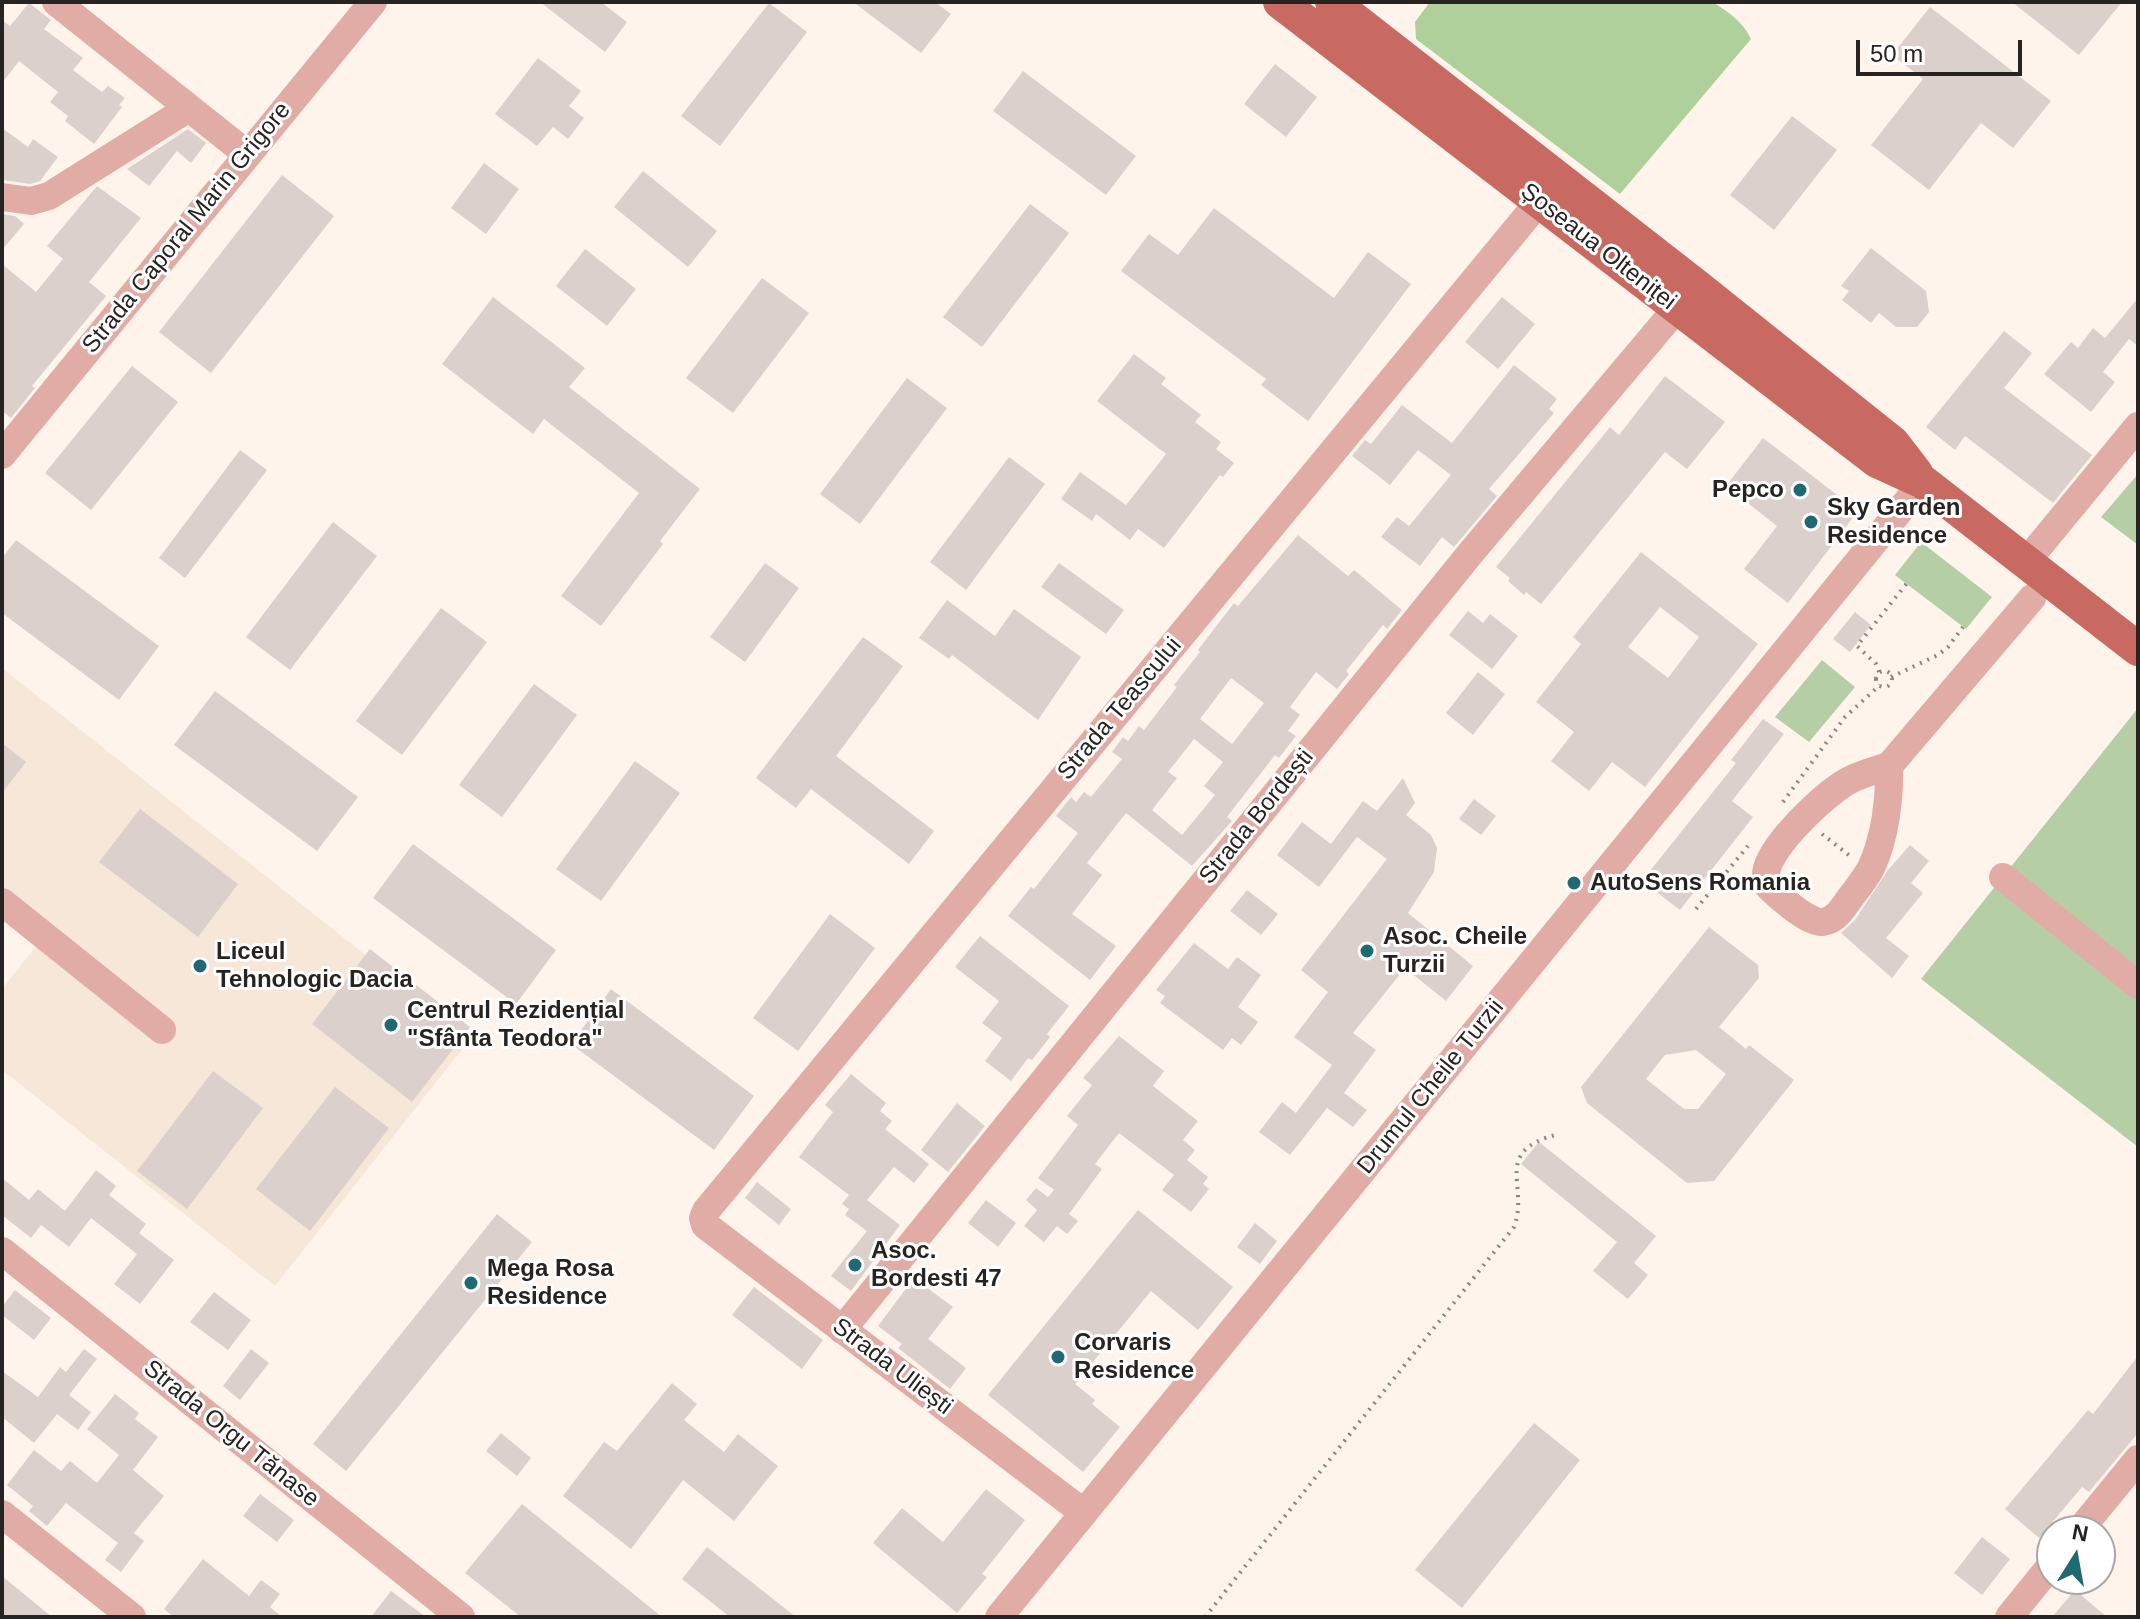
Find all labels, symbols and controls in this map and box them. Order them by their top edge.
scale bar [1860,24,2026,74]
text: 50 m [1870,40,1923,67]
street label: Strada Caporal Marin Grigore [77,97,297,359]
street label: Șoseaua Olteniței [1514,177,1682,317]
place label: Pepco [1712,476,1784,504]
marker: Pepco [1791,481,1809,499]
place label: Sky Garden Residence [1827,494,1960,550]
marker: Sky Garden Residence [1802,513,1820,531]
street label: Strada Teascului [1052,632,1188,786]
street label: Strada Bordești [1194,744,1320,890]
place label: AutoSens Romania [1590,869,1810,897]
marker: AutoSens Romania [1565,874,1583,892]
place label: Asoc. Cheile Turzii [1383,923,1527,979]
place label: Liceul Tehnologic Dacia [216,938,413,994]
marker: Asoc. Cheile Turzii [1358,942,1376,960]
marker: Liceul Tehnologic Dacia [191,957,209,975]
street label: Drumul Cheile Turzii [1352,994,1510,1180]
place label: Centrul Rezidențial "Sfânta Teodora" [407,997,624,1053]
marker: Centrul Rezidențial "Sfânta Teodora" [382,1016,400,1034]
place label: Asoc. Bordesti 47 [871,1237,1002,1293]
place label: Mega Rosa Residence [487,1255,614,1311]
marker: Asoc. Bordesti 47 [846,1256,864,1274]
marker: Mega Rosa Residence [462,1274,480,1292]
street label: Strada Uliești [826,1313,958,1421]
place label: Corvaris Residence [1074,1329,1194,1385]
marker: Corvaris Residence [1049,1348,1067,1366]
street label: Strada Orgu Tănase [137,1354,325,1514]
north arrow [2036,1515,2116,1595]
text: N [2070,1519,2090,1547]

